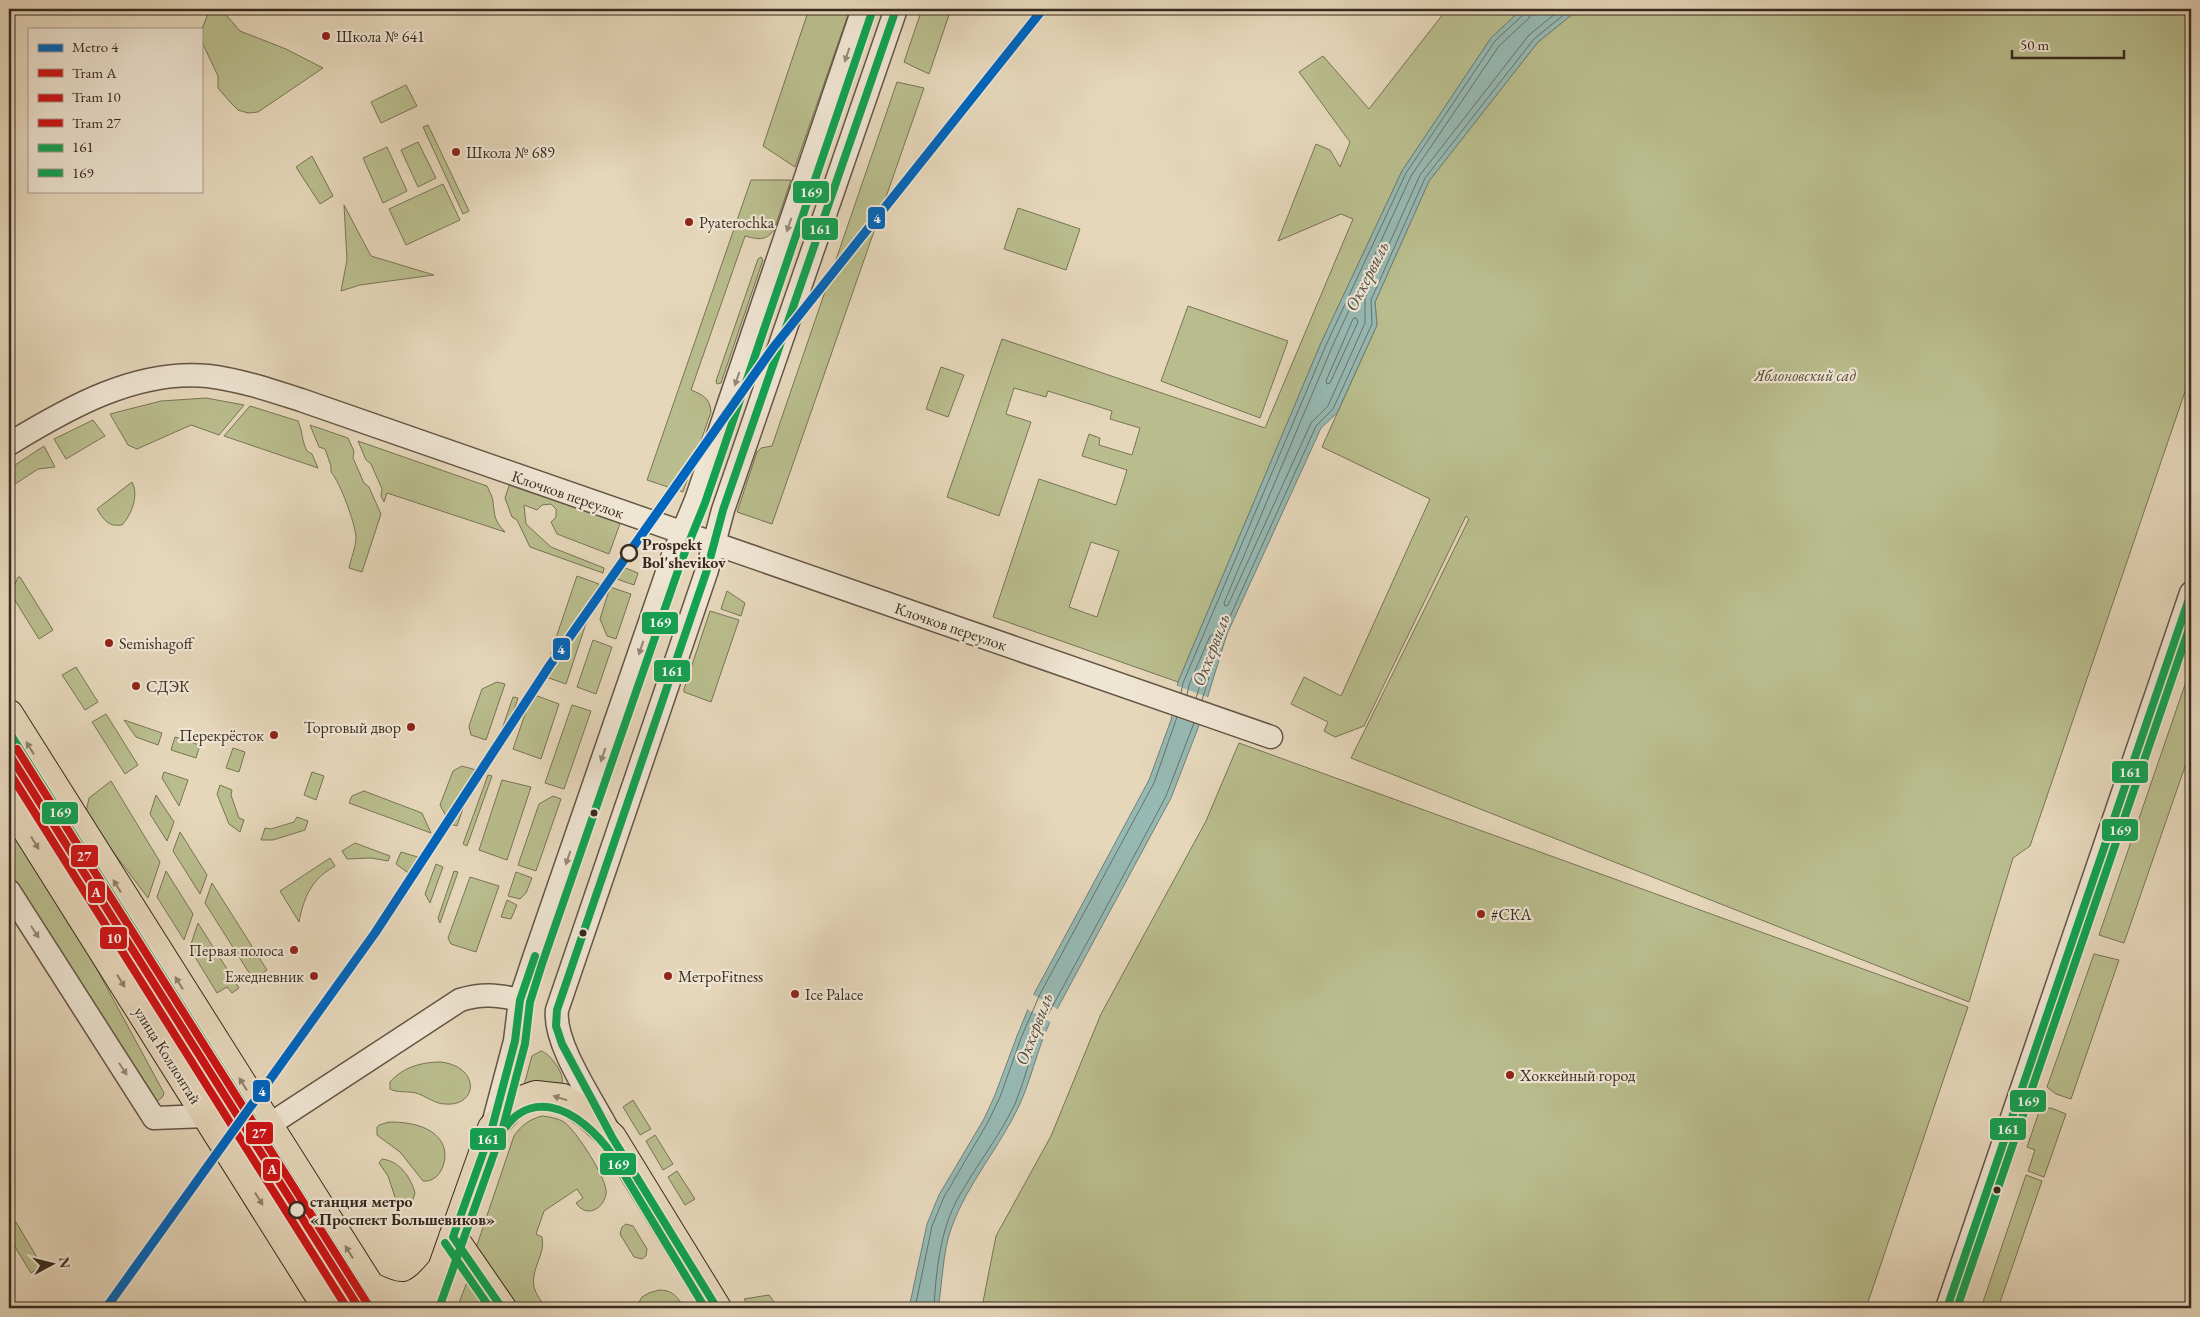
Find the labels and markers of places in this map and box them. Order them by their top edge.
place label: Школа № 641 [336,26,425,47]
marker: Школа № 641 [320,30,332,42]
place label: Школа № 689 [466,142,555,163]
marker: Школа № 689 [450,146,462,158]
place label: Pyaterochka [699,212,775,233]
marker: Pyaterochka [683,216,695,228]
place label: Prospekt Bol'shevikov [642,534,726,573]
marker: Prospekt Bol'shevikov [620,544,638,562]
place label: Semishagoff [119,633,195,654]
marker: Semishagoff [103,637,115,649]
place label: СДЭК [146,676,190,697]
marker: СДЭК [130,680,142,692]
place label: Торговый двор [304,717,401,738]
marker: Торговый двор [405,721,417,733]
place label: Перекрёсток [179,725,264,746]
marker: Перекрёсток [268,729,280,741]
unlabelled marker [589,808,599,818]
place label: #СКА [1491,904,1532,925]
marker: #СКА [1475,908,1487,920]
unlabelled marker [578,928,588,938]
place label: Первая полоса [189,940,285,961]
marker: Первая полоса [288,944,300,956]
place label: Ежедневник [225,966,304,987]
place label: МетроFitness [678,966,763,987]
marker: Ежедневник [308,970,320,982]
marker: МетроFitness [662,970,674,982]
place label: Ice Palace [805,984,863,1005]
marker: Ice Palace [789,988,801,1000]
place label: Хоккейный город [1519,1065,1636,1086]
marker: Хоккейный город [1504,1069,1516,1081]
unlabelled marker [1992,1185,2002,1195]
place label: станция метро «Проспект Большевиков» [310,1191,495,1230]
marker: станция метро «Проспект Большевиков» [288,1201,306,1219]

